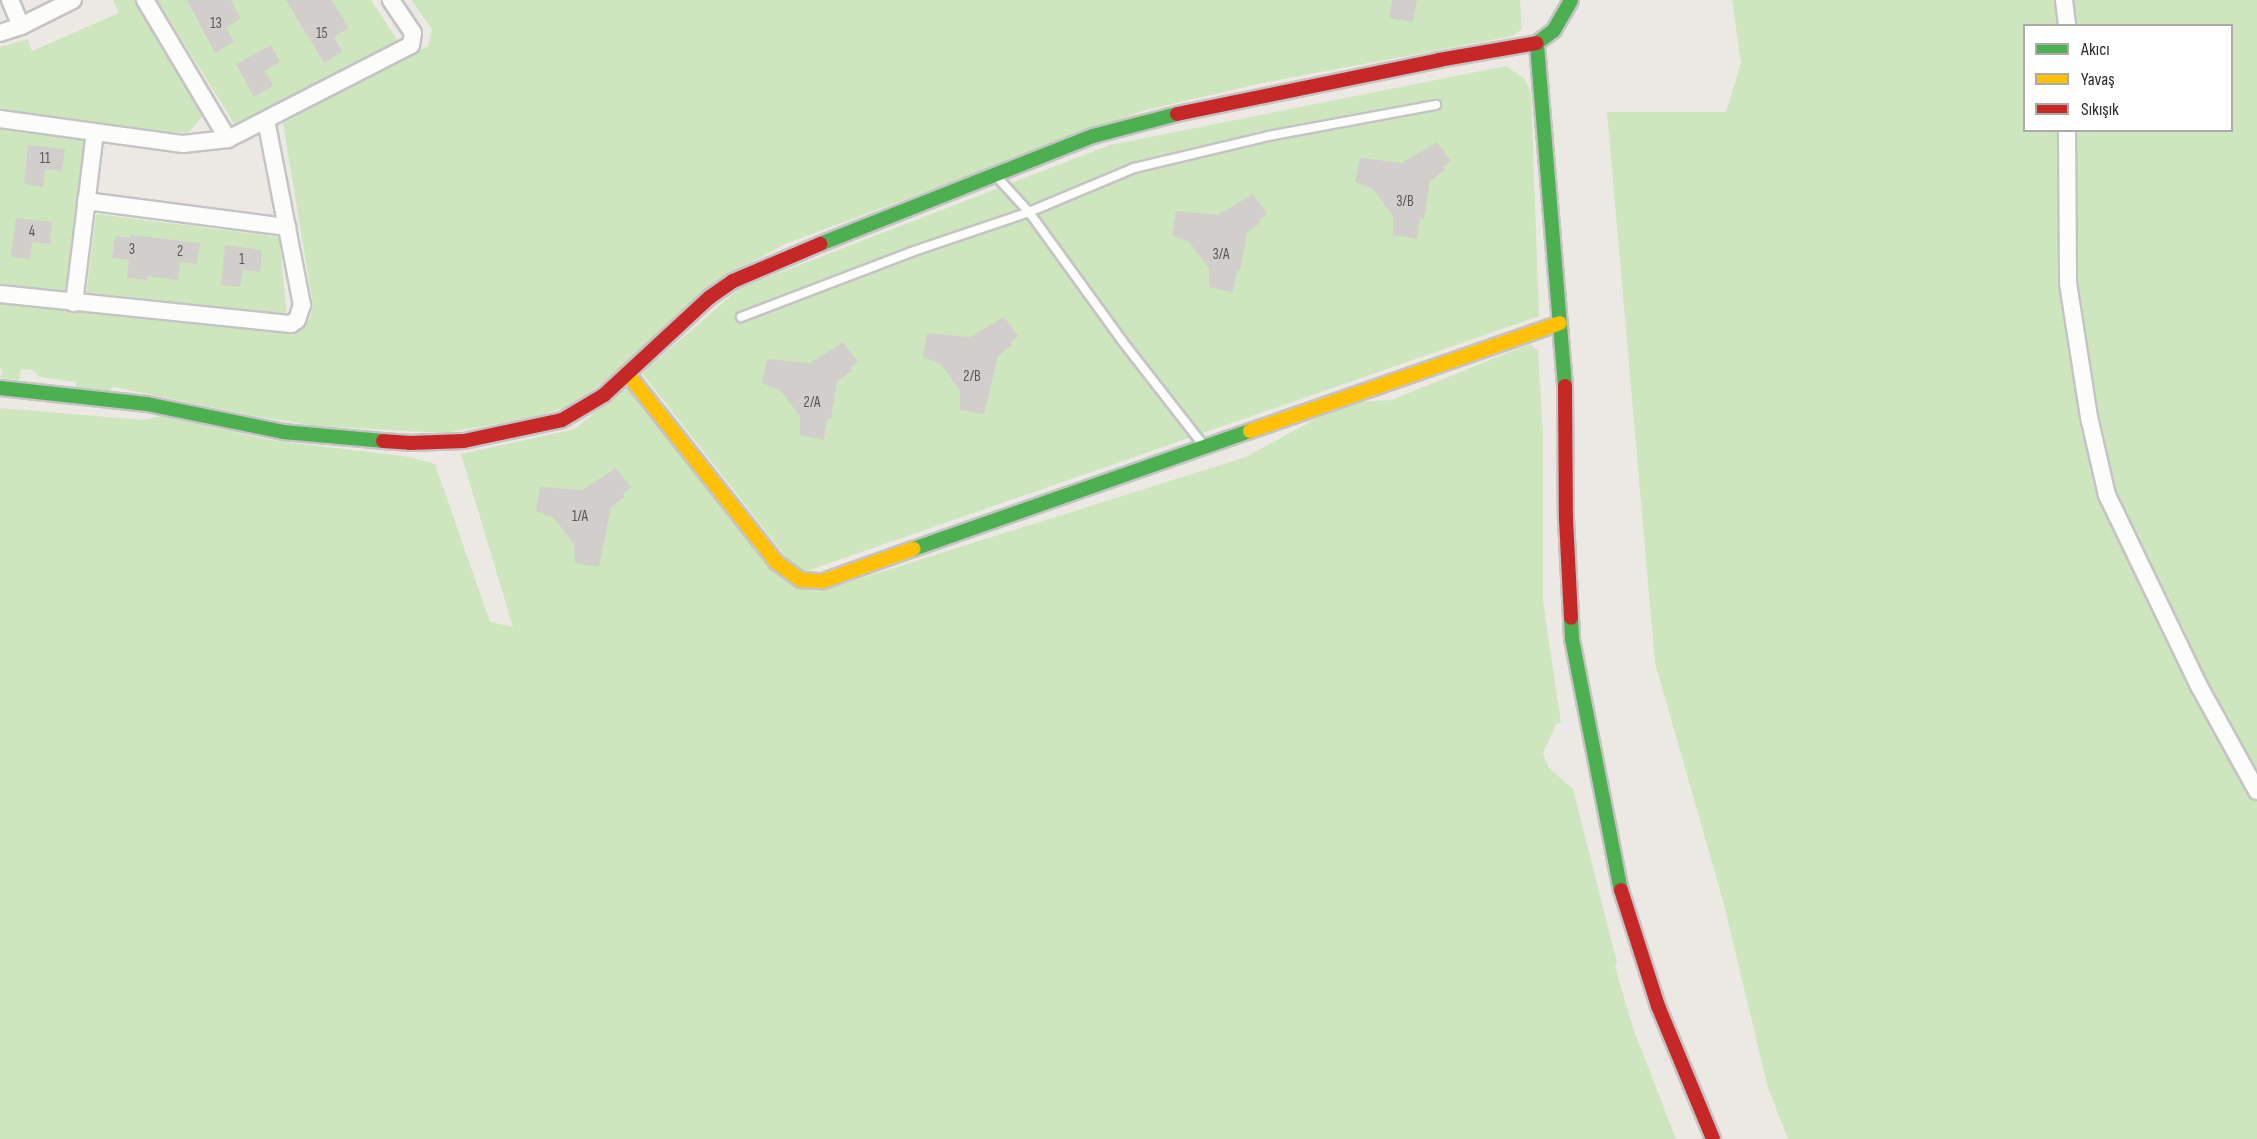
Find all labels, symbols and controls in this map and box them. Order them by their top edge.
house number: 13 [210,15,222,33]
legend [2023,24,2233,132]
house number: 15 [316,25,328,43]
text: Akıcı [2081,39,2110,60]
text: Yavaş [2081,69,2115,90]
text: Sıkışık [2081,99,2119,120]
house number: 11 [40,150,50,168]
house number: 3/B [1396,193,1414,211]
house number: 4 [29,223,35,241]
house number: 3 [129,241,135,259]
house number: 2 [177,243,183,261]
house number: 3/A [1213,246,1229,264]
house number: 1 [239,251,245,269]
house number: 2/B [963,368,981,386]
house number: 2/A [803,394,821,412]
house number: 1/A [572,508,588,526]

